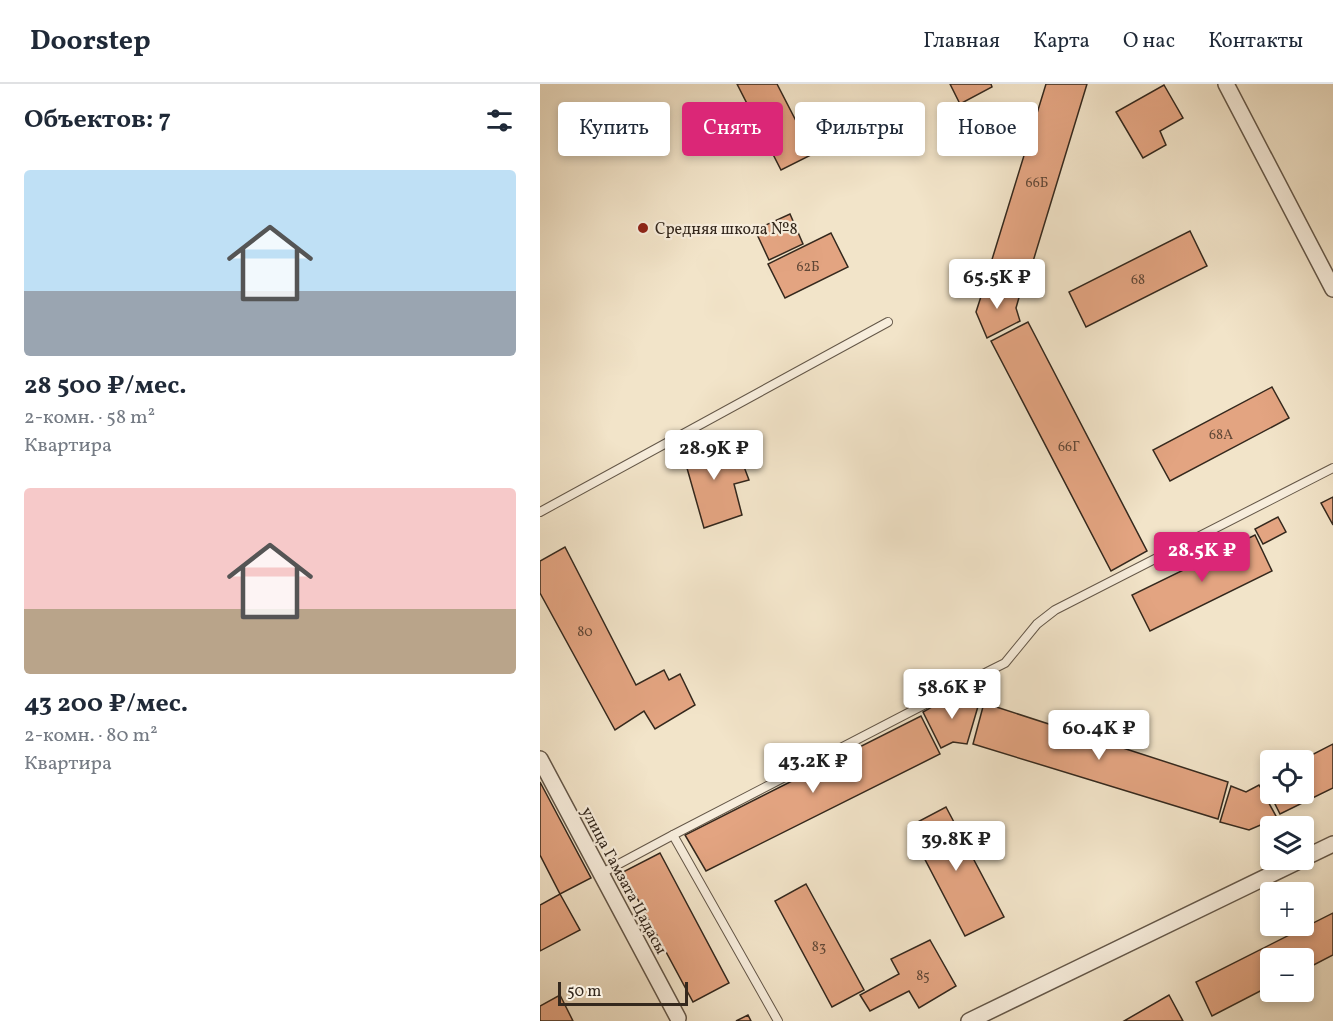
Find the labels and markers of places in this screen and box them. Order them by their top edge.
place label: Средняя школа №8 [655,219,798,241]
marker: Средняя школа №8 [636,221,650,235]
pin: 65.5K ₽ [942,259,1052,310]
pin: 28.9K ₽ [659,430,769,481]
pin: 28.5K ₽ [1147,532,1257,583]
pin: 58.6K ₽ [897,669,1007,720]
pin: 60.4K ₽ [1044,710,1154,761]
pin: 43.2K ₽ [758,743,868,794]
pin: 39.8K ₽ [901,821,1011,872]

